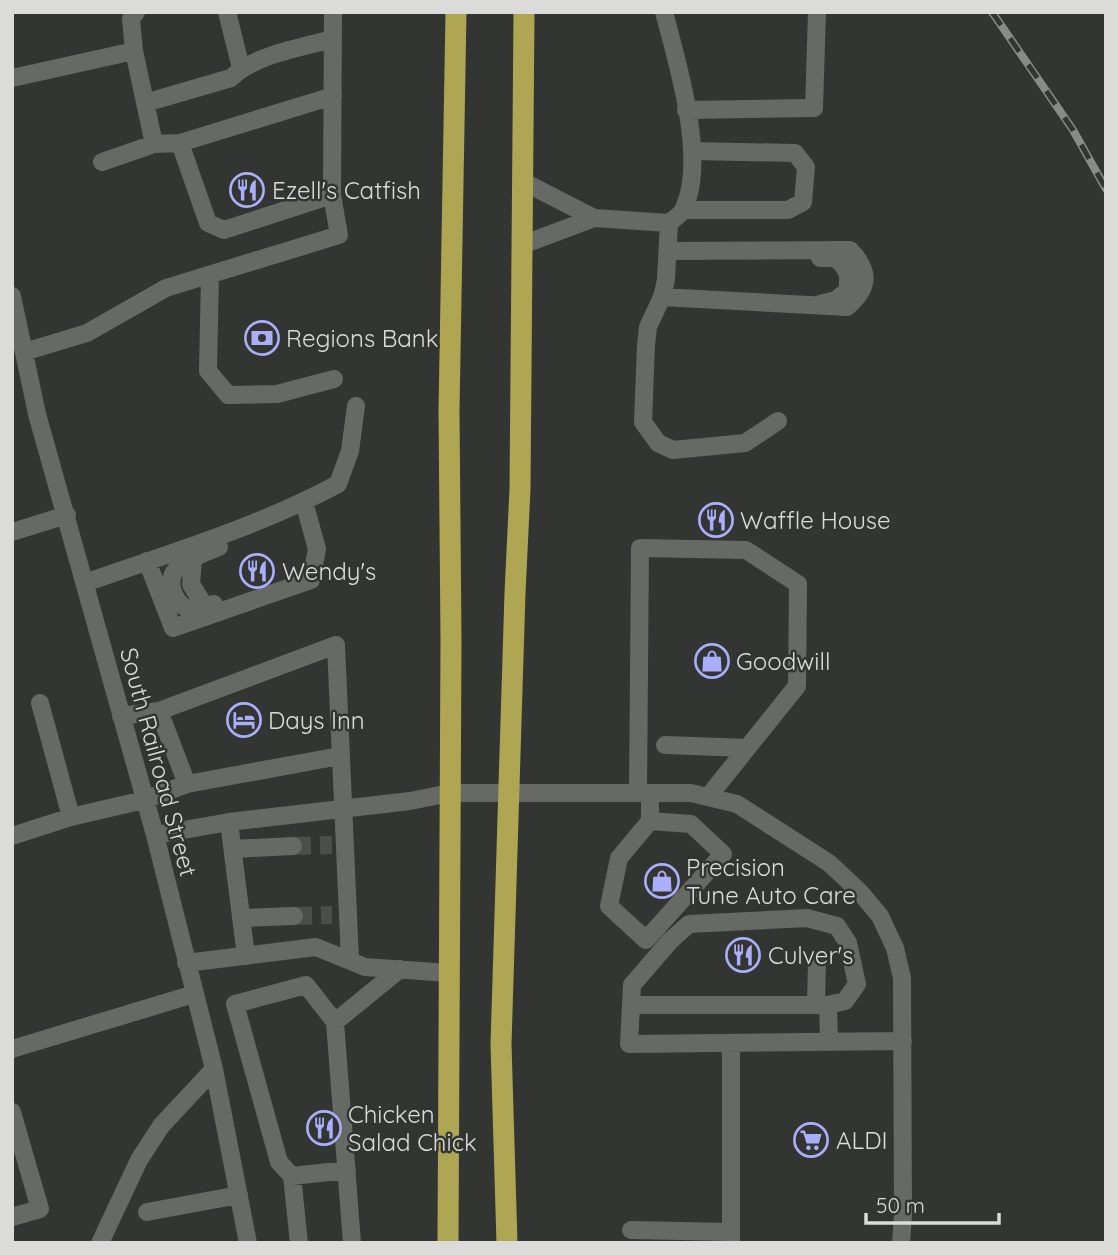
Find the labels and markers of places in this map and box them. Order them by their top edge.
restaurant icon: Ezell's Catfish [228,171,266,209]
place label: Ezell's Catfish [272,175,421,205]
bank icon: Regions Bank [243,319,281,357]
place label: Regions Bank [286,323,439,353]
restaurant icon: Waffle House [697,501,735,539]
place label: Waffle House [740,505,891,535]
restaurant icon: Wendy's [238,552,276,590]
place label: Wendy's [282,556,376,586]
shop icon: Goodwill [693,642,731,680]
place label: Goodwill [736,646,830,676]
hotel icon: Days Inn [225,701,263,739]
place label: Days Inn [268,705,365,735]
place label: Precision Tune Auto Care [686,852,856,910]
shop icon: Precision Tune Auto Care [643,862,681,900]
restaurant icon: Culver's [724,936,762,974]
place label: Culver's [768,940,854,970]
place label: Chicken Salad Chick [348,1099,477,1157]
restaurant icon: Chicken Salad Chick [305,1109,343,1147]
supermarket icon: ALDI [792,1121,830,1159]
place label: ALDI [836,1125,888,1155]

